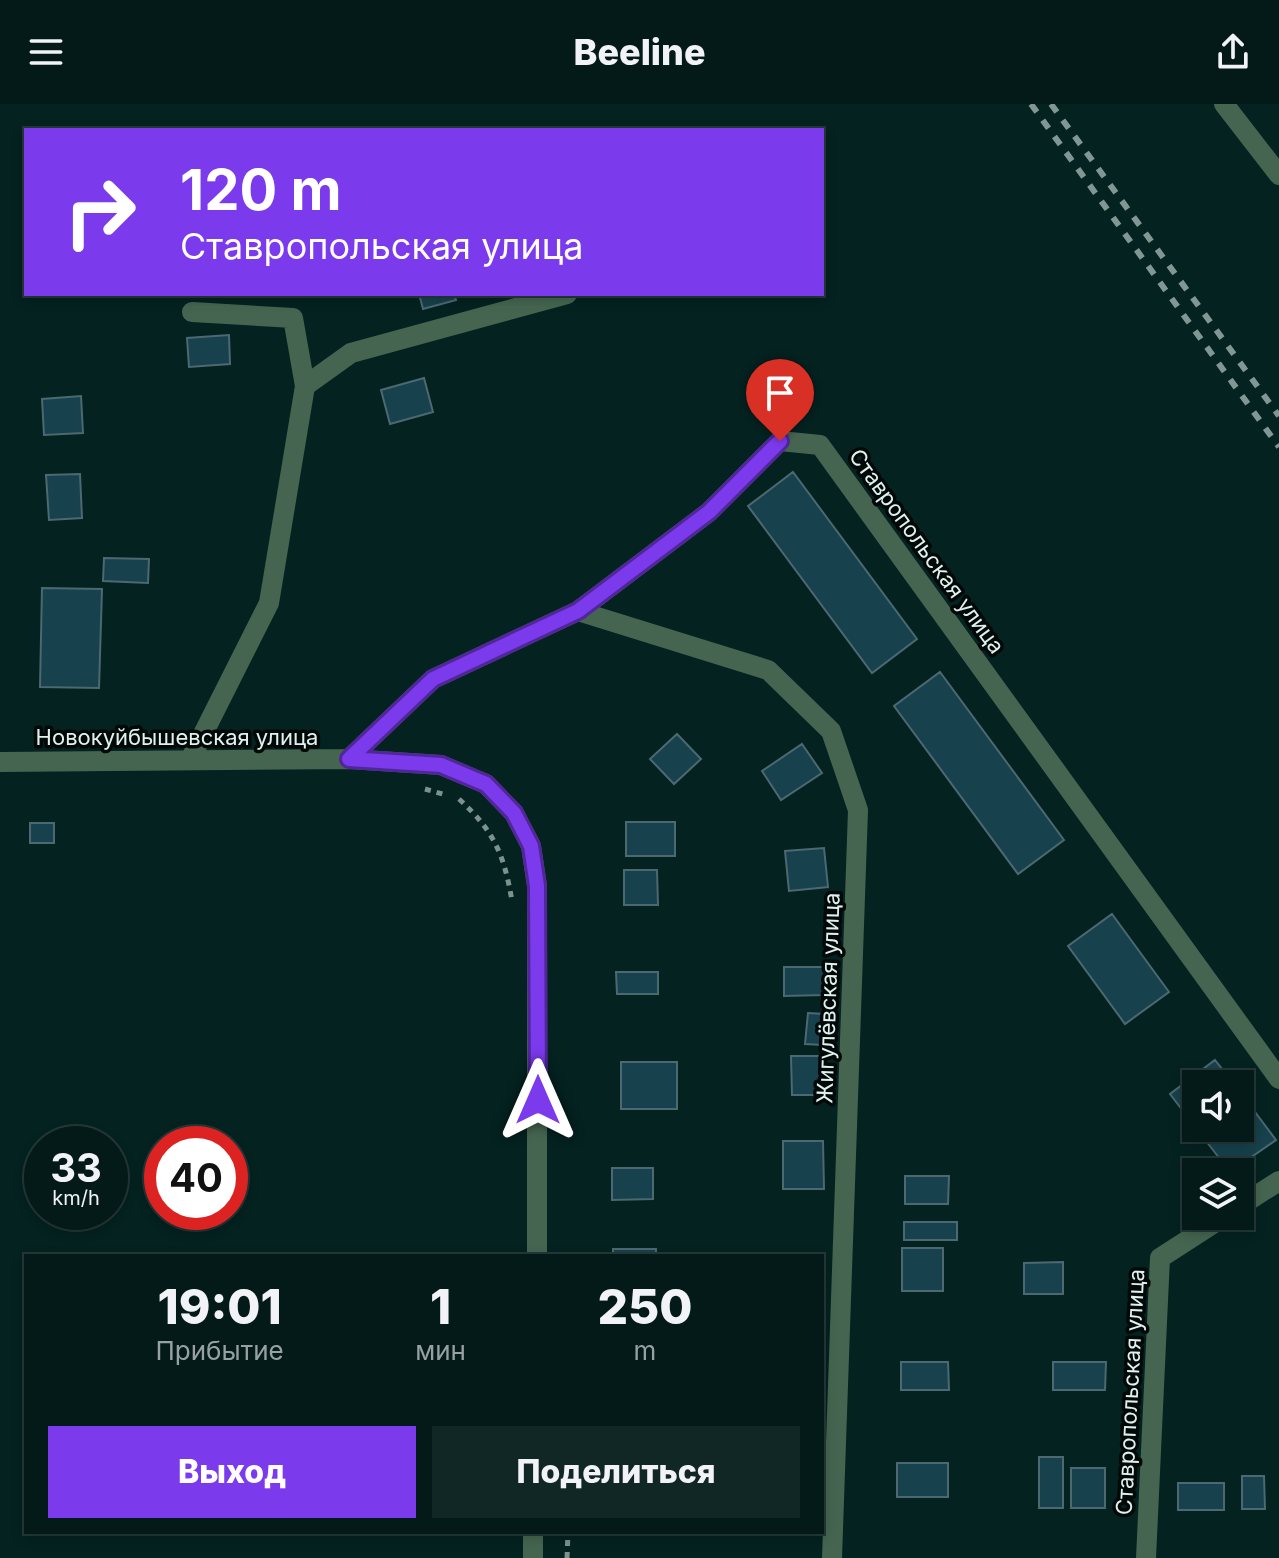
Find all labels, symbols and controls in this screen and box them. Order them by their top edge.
icon: menu [24,30,68,74]
text: Beeline [573,30,706,74]
icon: share [1211,30,1255,74]
text: 120 m [180,156,342,224]
icon: right [48,160,152,264]
text: Ставропольская улица [180,224,584,268]
pin [746,359,814,441]
icon: arrive [758,371,802,415]
street label: Ставропольская улица [844,444,1010,658]
street label: Новокуйбышевская улица [36,724,318,750]
street label: Жигулёвская улица [811,892,845,1104]
position arrow [496,1058,580,1142]
map controls [1182,1070,1254,1230]
button: sound [1182,1070,1254,1142]
speed limit sign: 40 [144,1126,248,1230]
text: 33 [50,1143,102,1192]
button: layers [1182,1158,1254,1230]
text: km/h [52,1186,100,1210]
street label: Ставропольская улица [1111,1268,1149,1516]
text: 19:01 [157,1277,282,1336]
text: 1 [430,1277,451,1336]
text: 250 [597,1277,693,1336]
text: Прибытие [155,1335,284,1366]
text: мин [415,1335,466,1366]
text: m [634,1335,656,1366]
button: Выход [48,1426,416,1518]
button: Поделиться [432,1426,800,1518]

